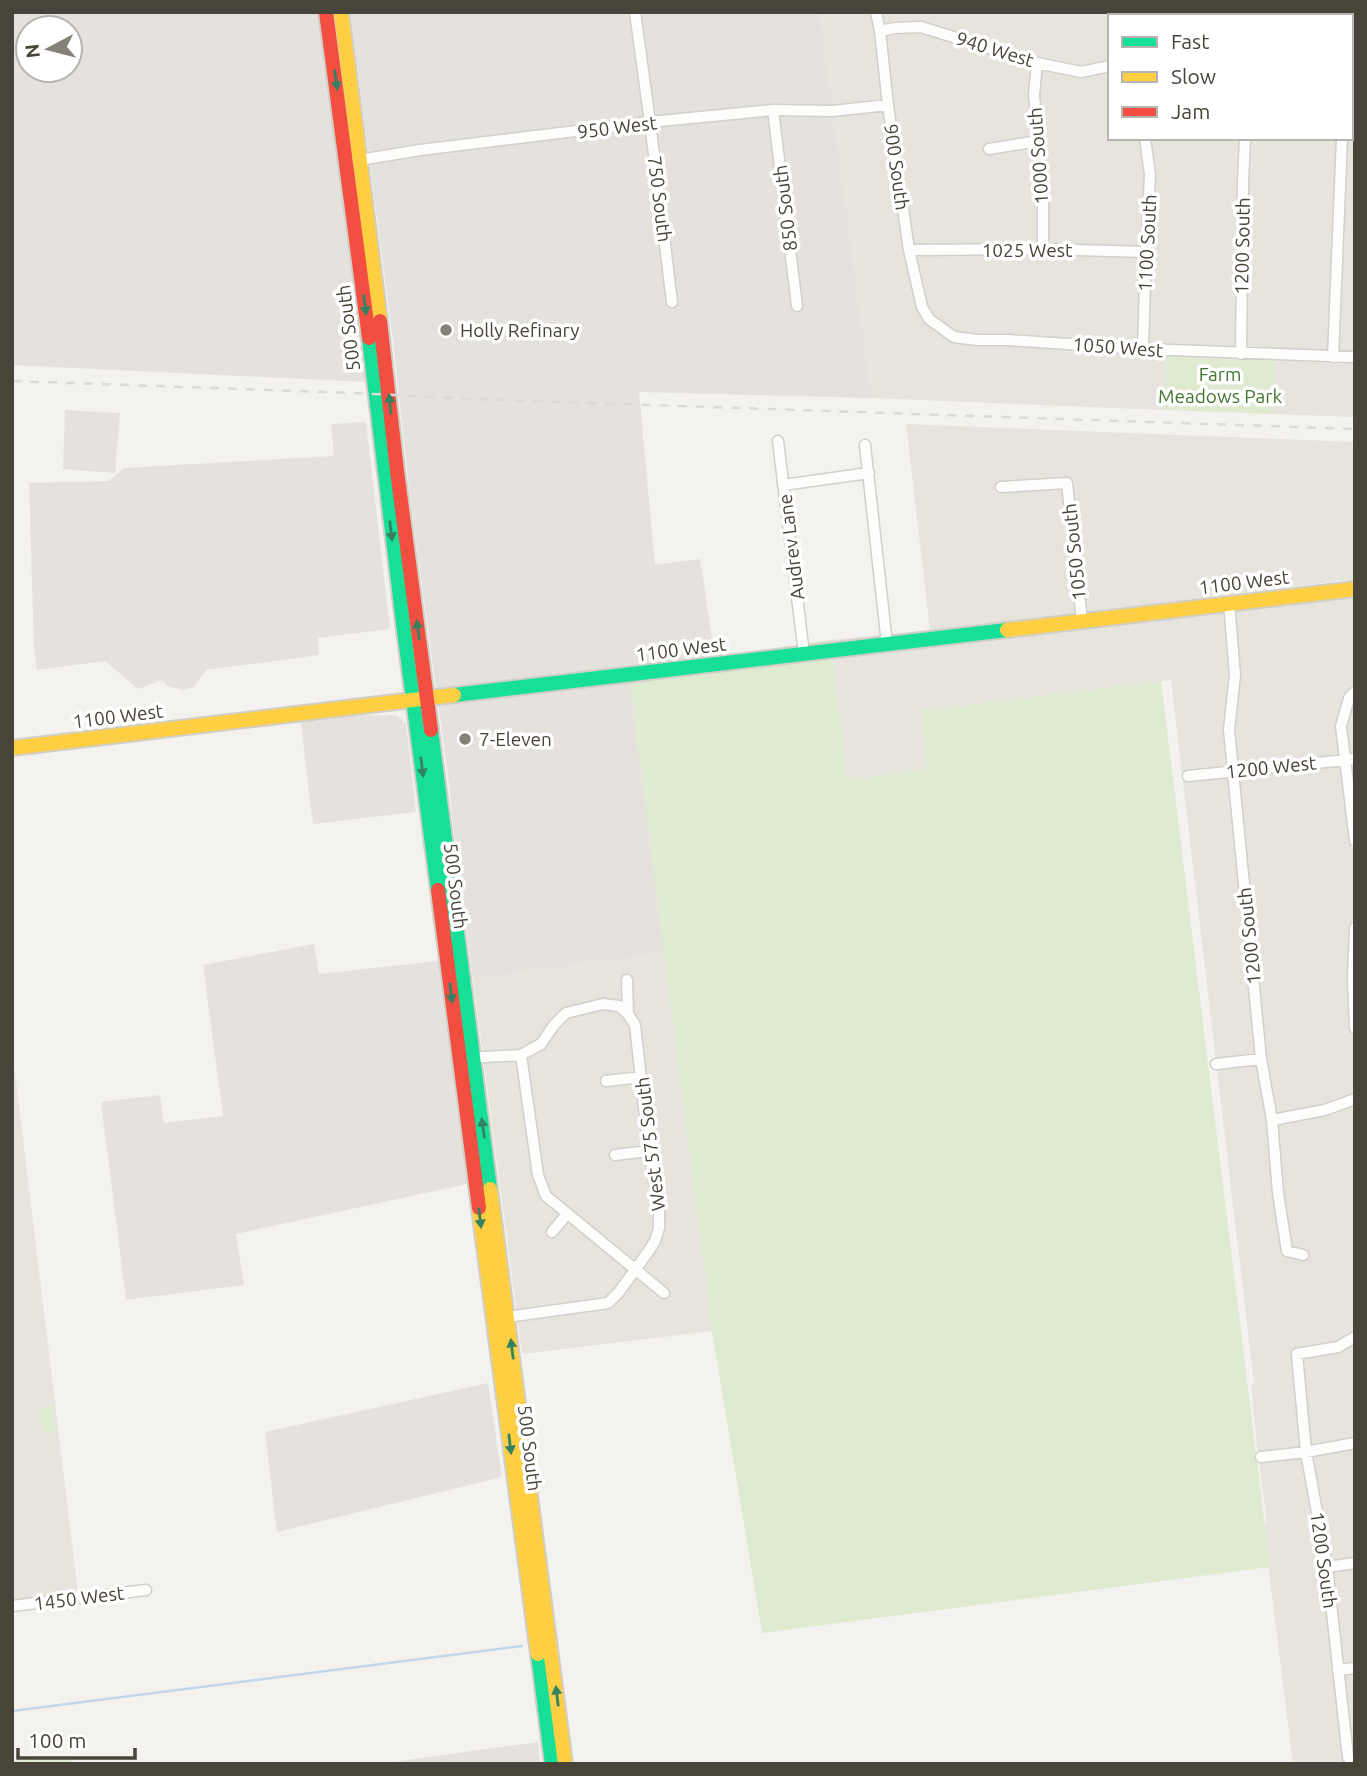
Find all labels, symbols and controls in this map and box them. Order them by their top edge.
north arrow [14,14,84,84]
legend [1108,14,1353,140]
street label: 940 West [954,27,1037,71]
text: Fast [1171,29,1209,53]
text: N [20,43,44,59]
text: Slow [1171,64,1216,88]
one-way arrow [330,69,341,91]
text: Jam [1171,99,1210,123]
street label: 1000 South [1024,107,1052,205]
street label: 950 West [576,111,659,143]
street label: 900 South [880,123,914,211]
street label: 750 South [644,155,676,243]
street label: 850 South [769,164,801,252]
street label: 1100 South [1133,194,1161,292]
street label: 1200 South [1230,197,1254,295]
street label: 1025 West [982,239,1073,261]
street label: 500 South [332,284,364,372]
one-way arrow [360,295,371,317]
place label: Holly Refinary [460,319,579,341]
marker: Holly Refinary [438,322,454,338]
street label: 1050 West [1072,333,1165,361]
park label: Farm Meadows Park [1158,363,1282,407]
one-way arrow [385,393,396,415]
street label: Audrev Lane [774,493,808,601]
street label: 1050 South [1058,502,1090,602]
one-way arrow [386,521,397,543]
street label: 1100 West [1198,565,1291,598]
one-way arrow [413,619,424,641]
street label: 1100 West [635,632,728,665]
street label: 1100 West [72,699,165,732]
place label: 7-Eleven [479,728,552,750]
marker: 7-Eleven [457,731,473,747]
street label: 1200 West [1225,751,1318,783]
one-way arrow [416,756,427,778]
street label: 500 South [440,842,472,930]
street label: 1200 South [1233,886,1265,986]
one-way arrow [445,982,456,1004]
street label: West 575 South [631,1076,669,1212]
one-way arrow [477,1117,488,1139]
one-way arrow [475,1207,486,1229]
one-way arrow [506,1338,517,1360]
street label: 500 South [514,1404,546,1492]
one-way arrow [504,1433,515,1455]
street label: 1200 South [1306,1510,1342,1610]
street label: 1450 West [33,1581,126,1614]
one-way arrow [551,1685,562,1707]
scale bar [18,1716,135,1760]
text: 100 m [28,1728,86,1752]

